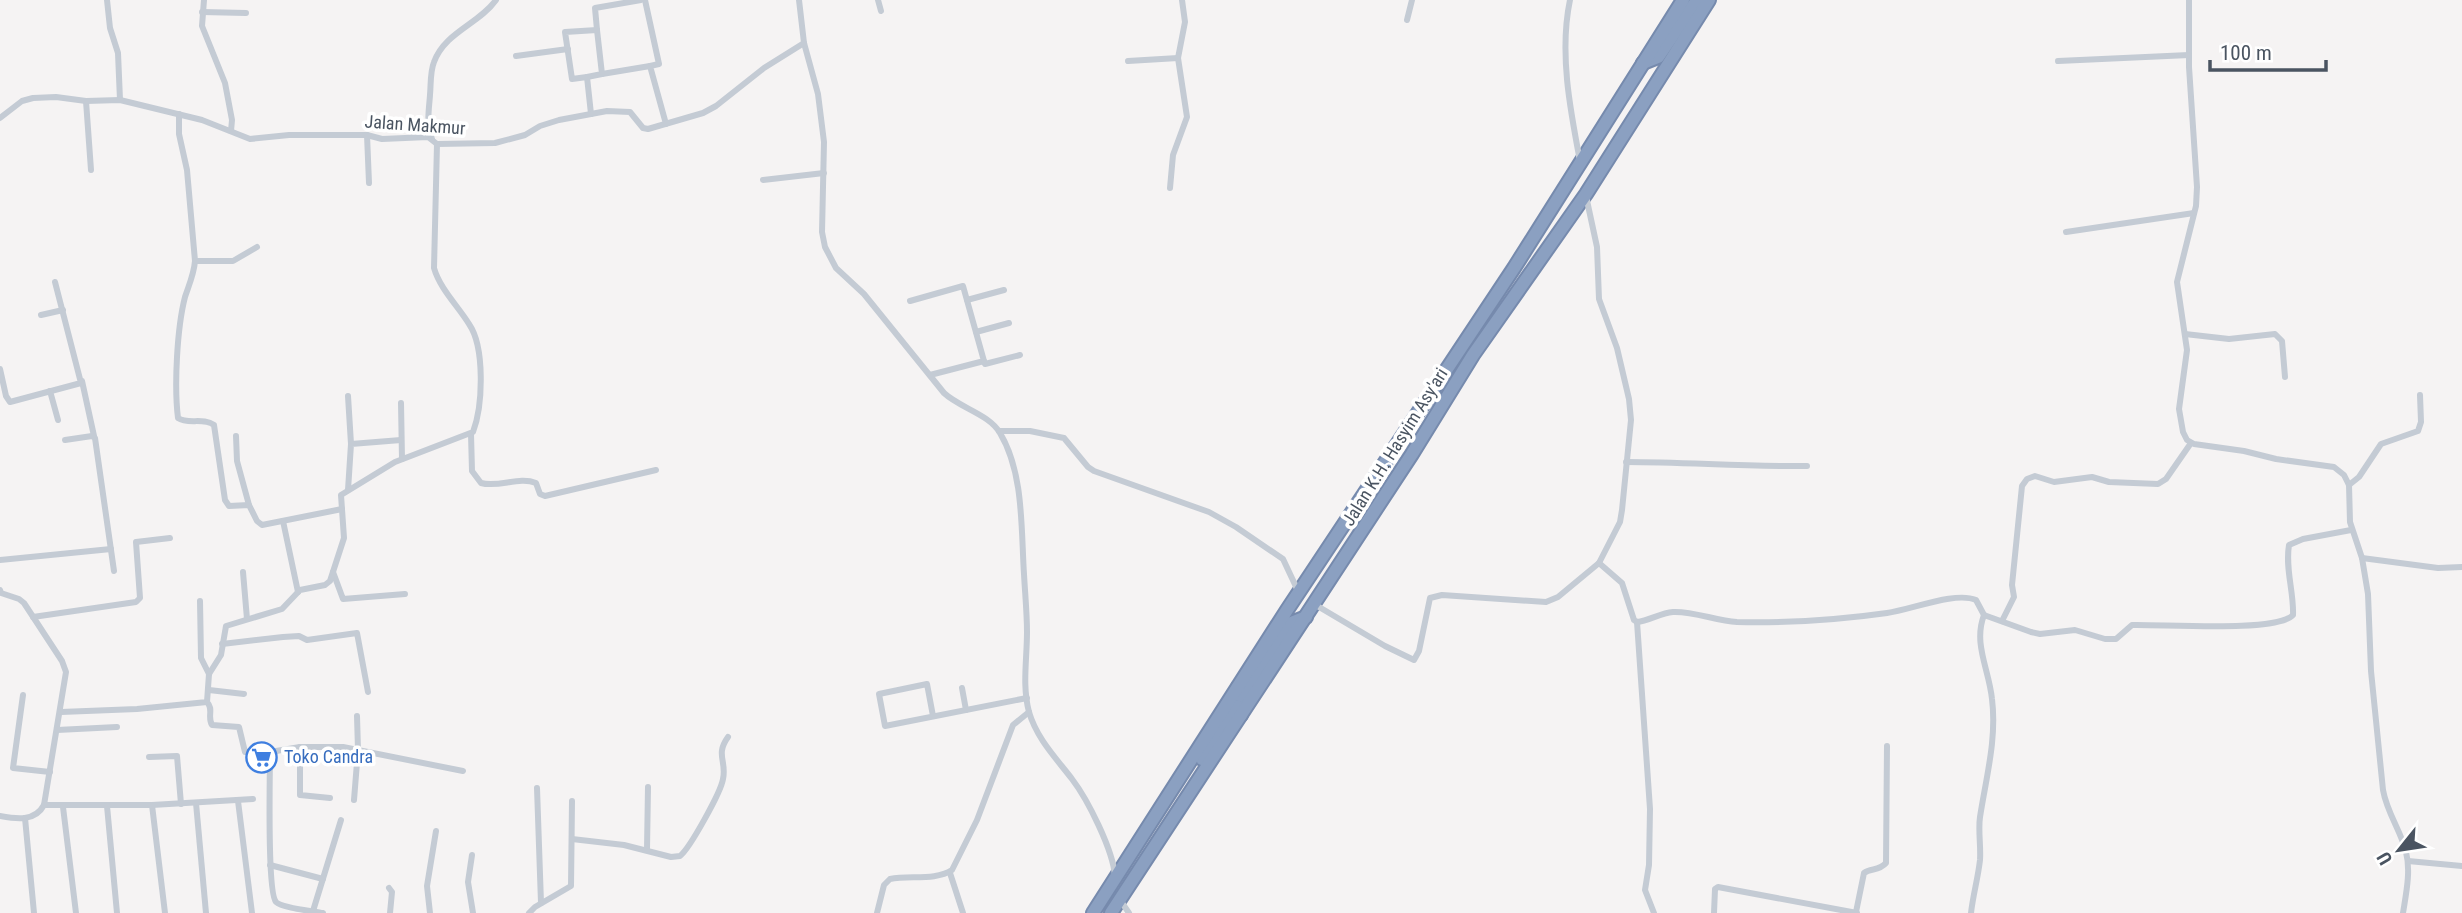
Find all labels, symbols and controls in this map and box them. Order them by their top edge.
scale bar [2210,28,2326,72]
text: 100 m [2220,41,2272,65]
street label: Jalan Makmur [364,111,467,139]
street label: Jalan K.H. Hasyim Asy'ari [1337,364,1452,529]
supermarket icon: Toko Candra [244,740,278,774]
place label: Toko Candra [284,746,373,767]
north arrow [2364,815,2434,885]
text: U [2372,848,2397,869]

